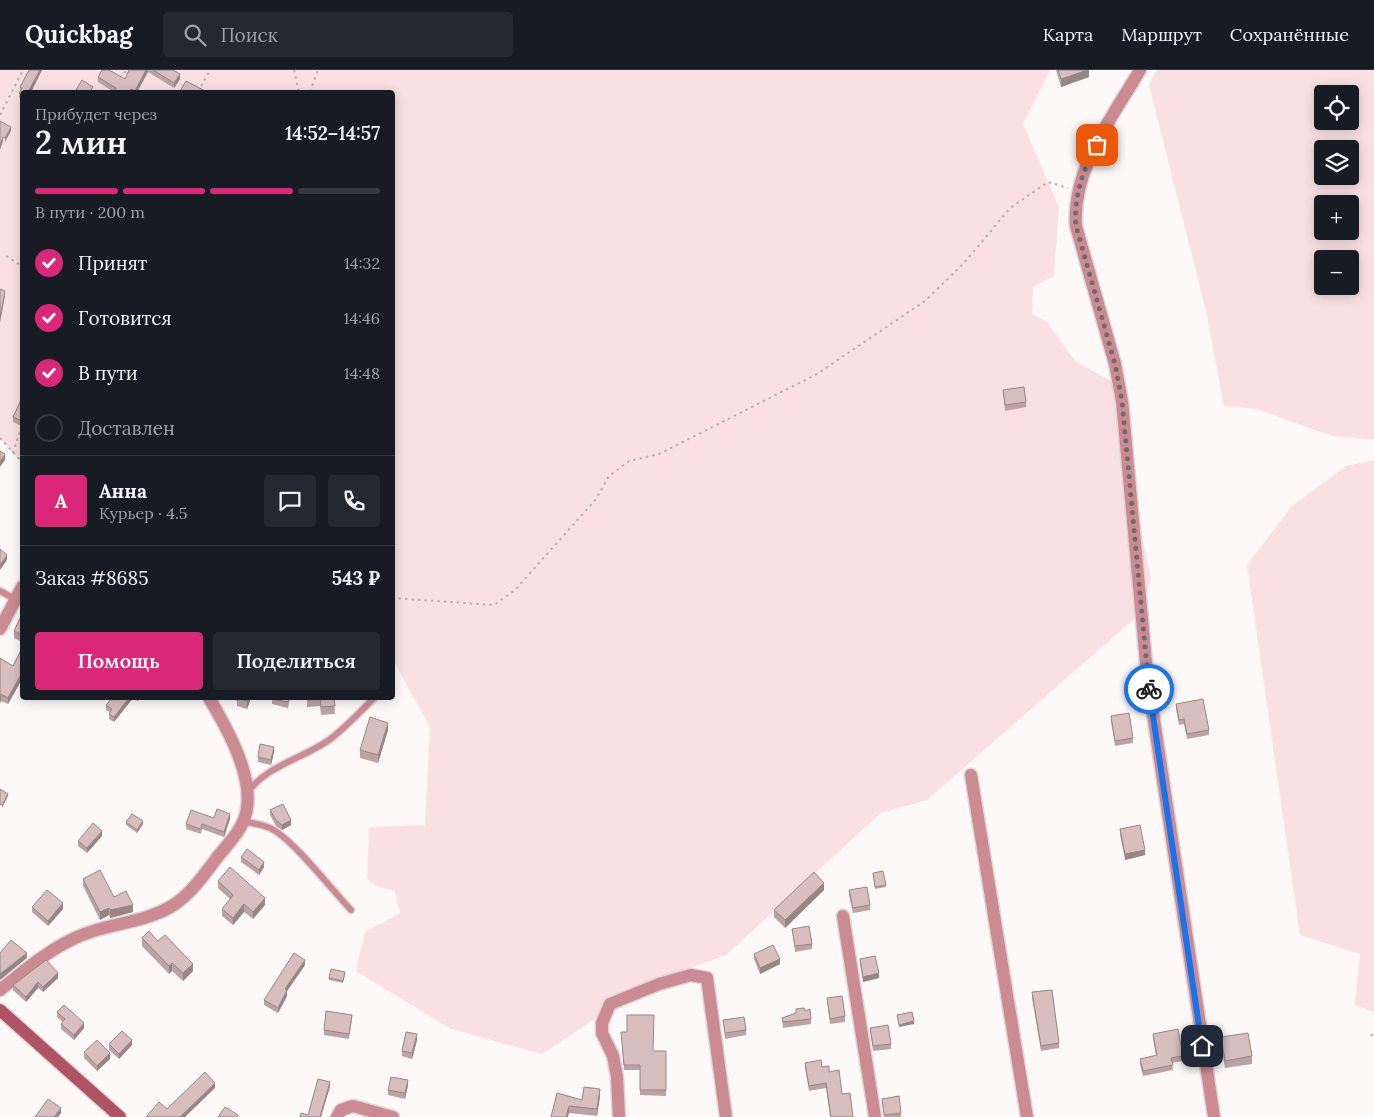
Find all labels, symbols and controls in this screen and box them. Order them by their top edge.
search box [163,12,513,57]
text: Quickbag [25,19,133,50]
icon: search [181,21,209,49]
text: Поиск [221,23,278,47]
text: Карта [1043,23,1093,46]
text: Маршрут [1121,23,1202,46]
text: Сохранённые [1230,23,1349,46]
map controls [1314,85,1359,295]
button: locate [1314,85,1359,130]
text: Прибудет через [35,104,157,124]
text: 14:52–14:57 [285,121,380,145]
text: 2 мин [35,122,127,163]
pin [1076,124,1118,166]
icon: bag [1083,131,1111,159]
button: layers [1314,140,1359,185]
button: + [1314,195,1359,240]
text: В пути · 200 m [35,202,145,222]
icon: check [35,249,63,277]
button: − [1314,250,1359,295]
text: Принят [78,251,147,275]
text: 14:32 [344,253,380,273]
icon: check [35,304,63,332]
text: Готовится [78,306,172,330]
text: 14:46 [344,308,380,328]
icon: check [35,359,63,387]
text: В пути [78,361,138,385]
text: 14:48 [344,363,380,383]
text: Доставлен [78,416,175,440]
button: chat [264,475,316,527]
button: phone [328,475,380,527]
text: Анна [99,479,147,503]
text: А [55,489,67,513]
text: Курьер · 4.5 [99,503,188,523]
text: Заказ #8685 [35,566,149,590]
text: 543 ₽ [332,566,380,590]
button: Помощь [35,632,203,690]
button: Поделиться [213,632,380,690]
courier [1124,664,1174,714]
icon: bike [1135,675,1163,703]
pin [1181,1025,1223,1067]
icon: home [1188,1032,1216,1060]

